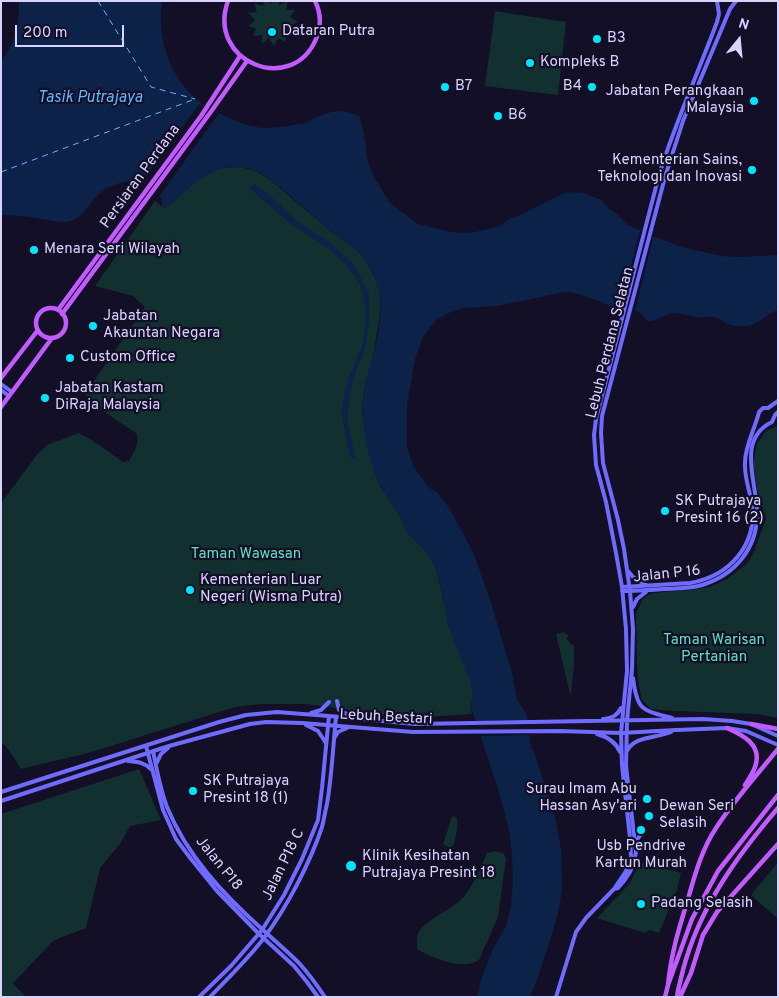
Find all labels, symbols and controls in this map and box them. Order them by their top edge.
scale bar [18,15,126,47]
north arrow [714,15,764,65]
text: N [736,16,751,35]
place label: Dataran Putra [282,23,375,41]
text: 200 m [23,24,68,43]
marker: Dataran Putra [266,26,278,38]
place label: B3 [607,30,626,48]
marker: B3 [591,33,603,45]
place label: Kompleks B [540,54,619,72]
marker: Kompleks B [524,57,536,69]
place label: B7 [455,78,472,96]
place label: B4 [563,78,582,96]
marker: B7 [439,81,451,93]
marker: B4 [586,81,598,93]
place label: Jabatan Perangkaan Malaysia [606,83,744,118]
water label: Tasik Putrajaya [38,89,142,109]
marker: Jabatan Perangkaan Malaysia [748,95,760,107]
place label: B6 [508,107,527,125]
marker: B6 [492,110,504,122]
street label: Persiaran Perdana [97,122,185,232]
place label: Kementerian Sains, Teknologi dan Inovasi [597,152,742,187]
marker: Kementerian Sains, Teknologi dan Inovasi [746,164,758,176]
place label: Menara Seri Wilayah [44,241,180,259]
marker: Menara Seri Wilayah [28,244,40,256]
street label: Lebuh Perdana Selatan [583,265,639,421]
place label: Jabatan Akauntan Negara [103,308,220,343]
marker: Jabatan Akauntan Negara [87,320,99,332]
place label: Custom Office [80,349,176,367]
marker: Custom Office [64,352,76,364]
place label: Jabatan Kastam DiRaja Malaysia [55,380,164,415]
marker: Jabatan Kastam DiRaja Malaysia [39,392,51,404]
place label: SK Putrajaya Presint 16 (2) [675,493,764,528]
marker: SK Putrajaya Presint 16 (2) [659,505,671,517]
park label: Taman Wawasan [191,546,301,564]
street label: Jalan P 16 [632,563,702,587]
place label: Kementerian Luar Negeri (Wisma Putra) [200,572,342,607]
marker: Kementerian Luar Negeri (Wisma Putra) [184,584,196,596]
park label: Taman Warisan Pertanian [663,632,765,667]
street label: Lebuh Bestari [339,707,433,729]
place label: SK Putrajaya Presint 18 (1) [203,773,289,808]
place label: Surau Imam Abu Hassan Asy'ari [526,781,637,816]
marker: SK Putrajaya Presint 18 (1) [187,785,199,797]
marker: Surau Imam Abu Hassan Asy'ari [641,793,653,805]
place label: Dewan Seri Selasih [659,798,734,833]
marker: Dewan Seri Selasih [643,810,655,822]
marker: Usb Pendrive Kartun Murah [635,824,647,836]
street label: Jalan P18 C [259,826,309,904]
street label: Jalan P18 [191,833,245,895]
place label: Usb Pendrive Kartun Murah [595,838,687,873]
place label: Klinik Kesihatan Putrajaya Presint 18 [362,848,495,883]
marker: Klinik Kesihatan Putrajaya Presint 18 [344,859,358,873]
place label: Padang Selasih [651,895,753,913]
marker: Padang Selasih [635,898,647,910]

